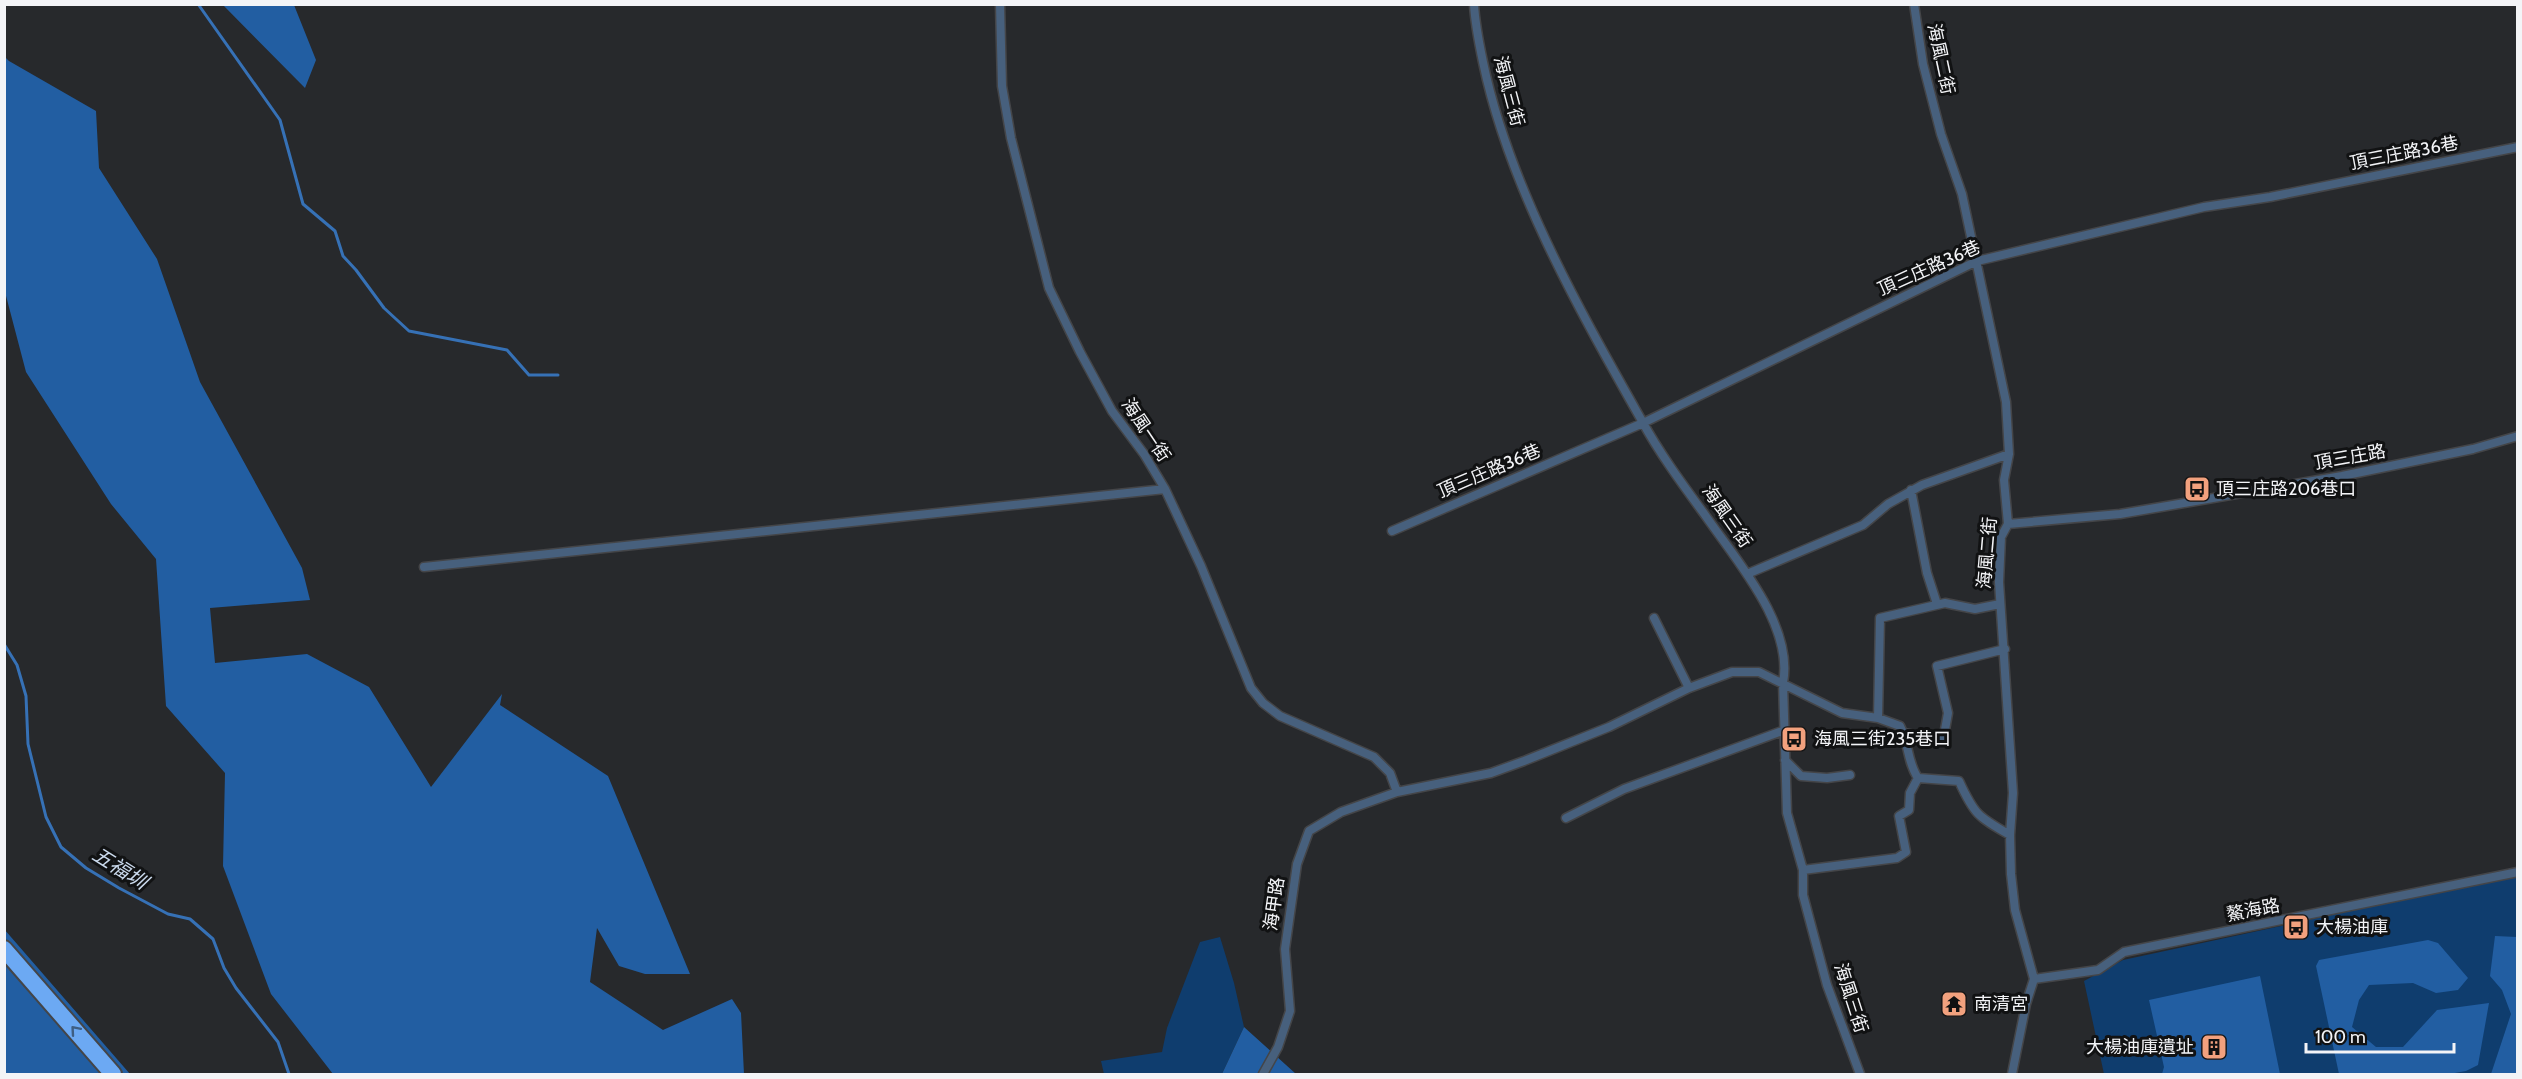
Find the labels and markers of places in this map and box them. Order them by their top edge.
bus stop icon: 頂三庄路206巷口 [2182,474,2212,504]
place label: 頂三庄路206巷口 [2216,478,2356,500]
bus stop icon: 海風三街235巷口 [1779,724,1809,754]
place label: 海風三街235巷口 [1814,728,1951,750]
bus stop icon: 大楊油庫 [2281,912,2311,942]
place label: 大楊油庫 [2316,916,2388,938]
temple icon: 南清宮 [1939,989,1969,1019]
place label: 南清宮 [1974,993,2028,1015]
building icon: 大楊油庫遺址 [2199,1032,2229,1062]
place label: 大楊油庫遺址 [2086,1036,2194,1058]

